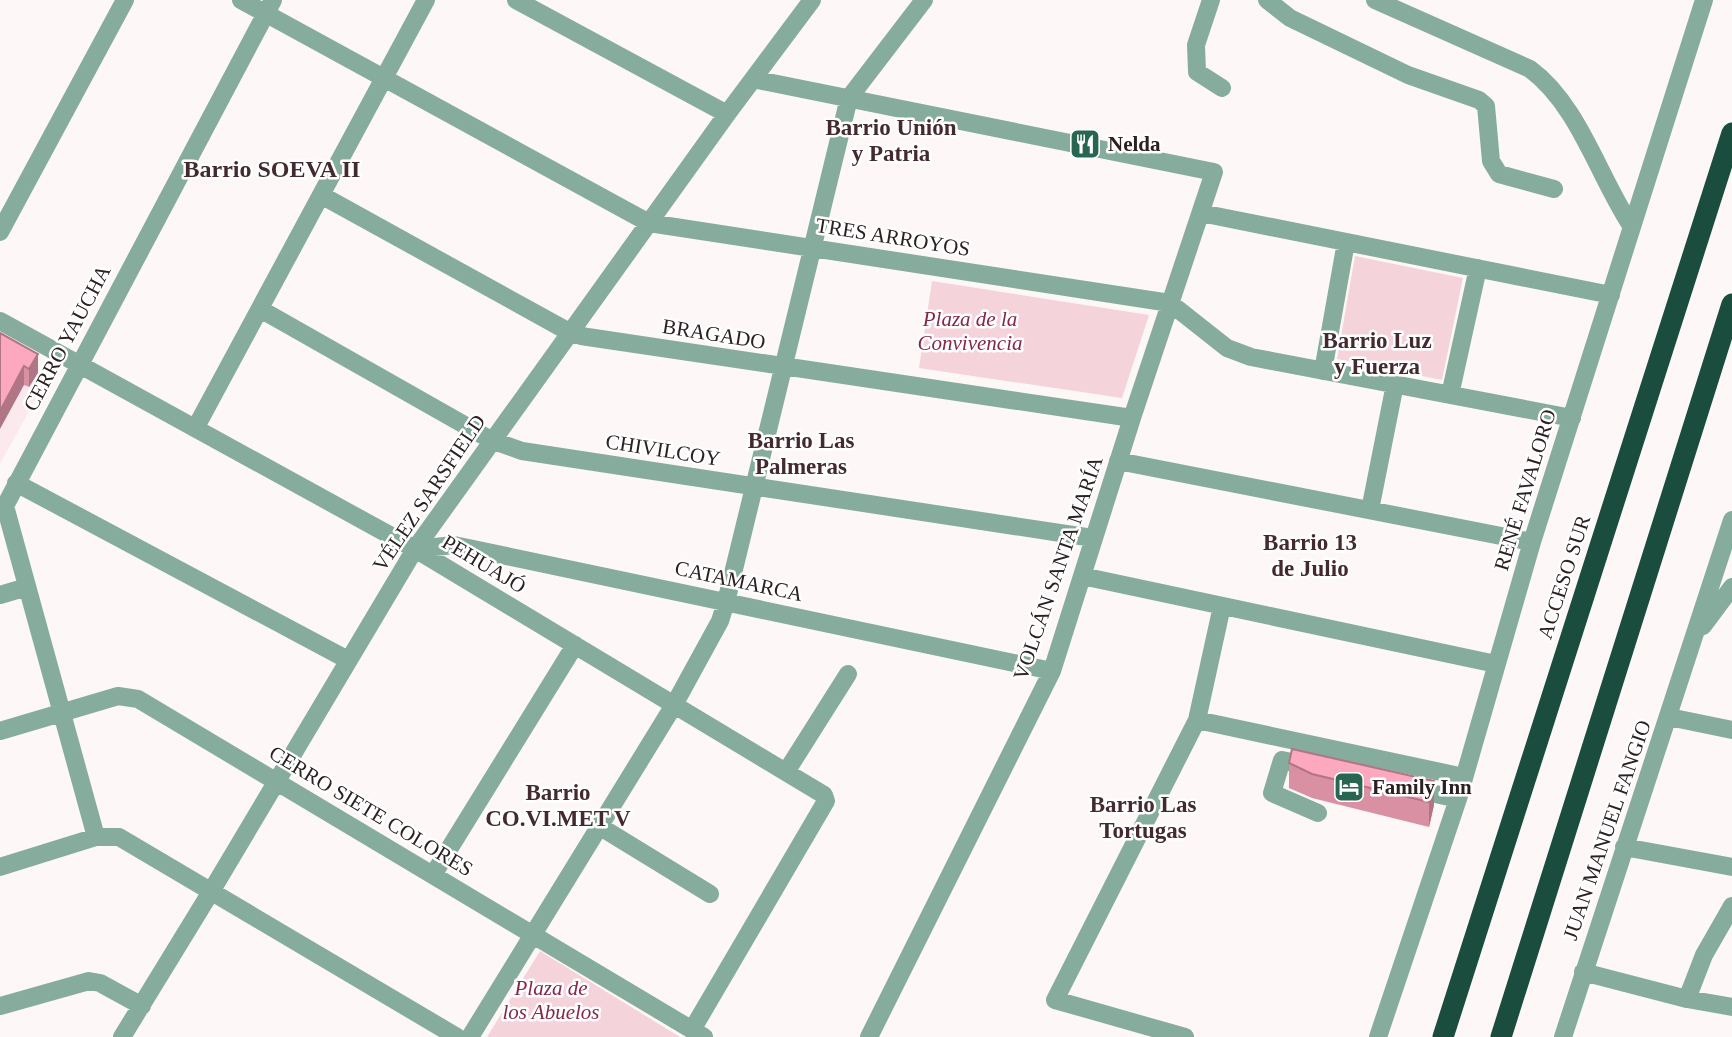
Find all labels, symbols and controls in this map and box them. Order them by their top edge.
district label: Barrio Unión y Patria [826,115,957,166]
restaurant icon: Nelda [1068,127,1102,161]
place label: Nelda [1108,132,1161,156]
district label: Barrio SOEVA II [184,156,360,182]
street label: TRES ARROYOS [814,213,972,261]
street label: CERRO YAUCHA [18,260,116,415]
park label: Plaza de la Convivencia [918,307,1022,355]
street label: BRAGADO [661,314,767,354]
district label: Barrio Luz y Fuerza [1322,328,1432,379]
street label: RENÉ FAVALORO [1489,406,1561,574]
street label: VÉLEZ SARSFIELD [368,410,490,576]
district label: Barrio Las Palmeras [748,428,854,479]
street label: CHIVILCOY [604,429,722,471]
street label: VOLCÁN SANTA MARÍA [1008,452,1108,683]
street label: ACCESO SUR [1533,512,1595,642]
street label: PEHUAJÓ [438,530,530,598]
district label: Barrio 13 de Julio [1263,530,1357,581]
street label: CATAMARCA [673,556,806,606]
street label: JUAN MANUEL FANGIO [1558,717,1656,943]
street label: CERRO SIETE COLORES [265,741,477,881]
hotel icon: Family Inn [1332,770,1366,804]
place label: Family Inn [1372,775,1472,799]
district label: Barrio CO.VI.MET V [485,780,631,831]
district label: Barrio Las Tortugas [1090,792,1196,843]
park label: Plaza de los Abuelos [502,976,600,1024]

